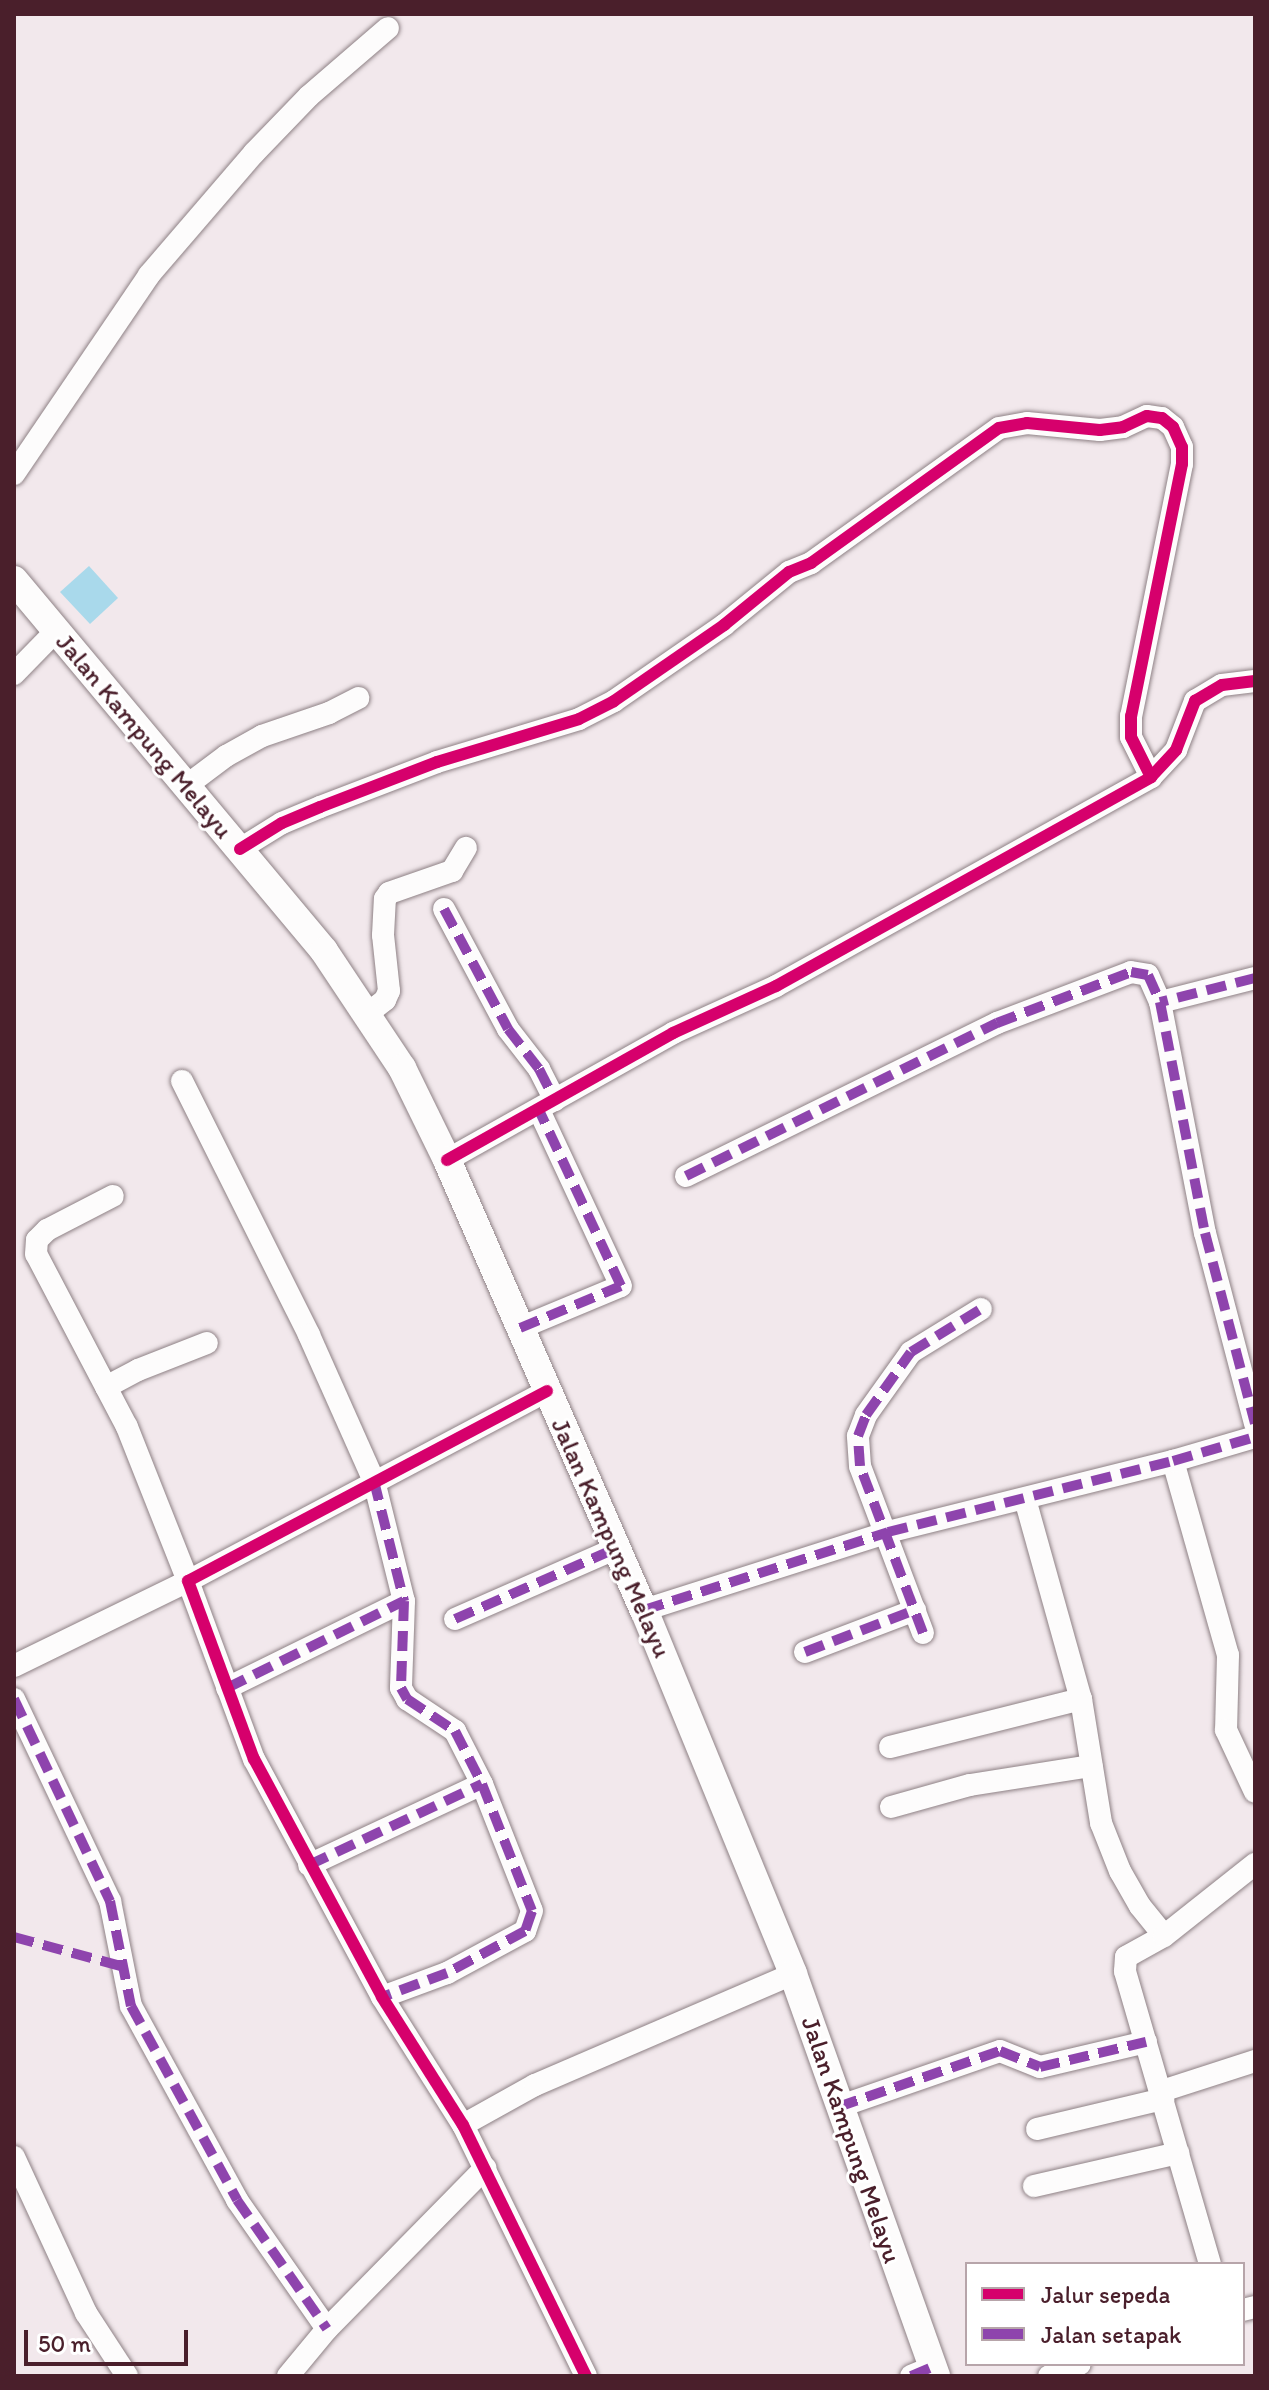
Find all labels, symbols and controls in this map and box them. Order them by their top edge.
street label: Jalan Kampung Melayu [49,627,239,845]
street label: Jalan Kampung Melayu [544,1414,678,1662]
street label: Jalan Kampung Melayu [794,2013,908,2267]
legend [965,2262,1245,2366]
text: Jalur sepeda [1041,2280,1170,2309]
scale bar [28,2314,192,2364]
text: Jalan setapak [1041,2320,1181,2349]
text: 50 m [38,2329,91,2358]

